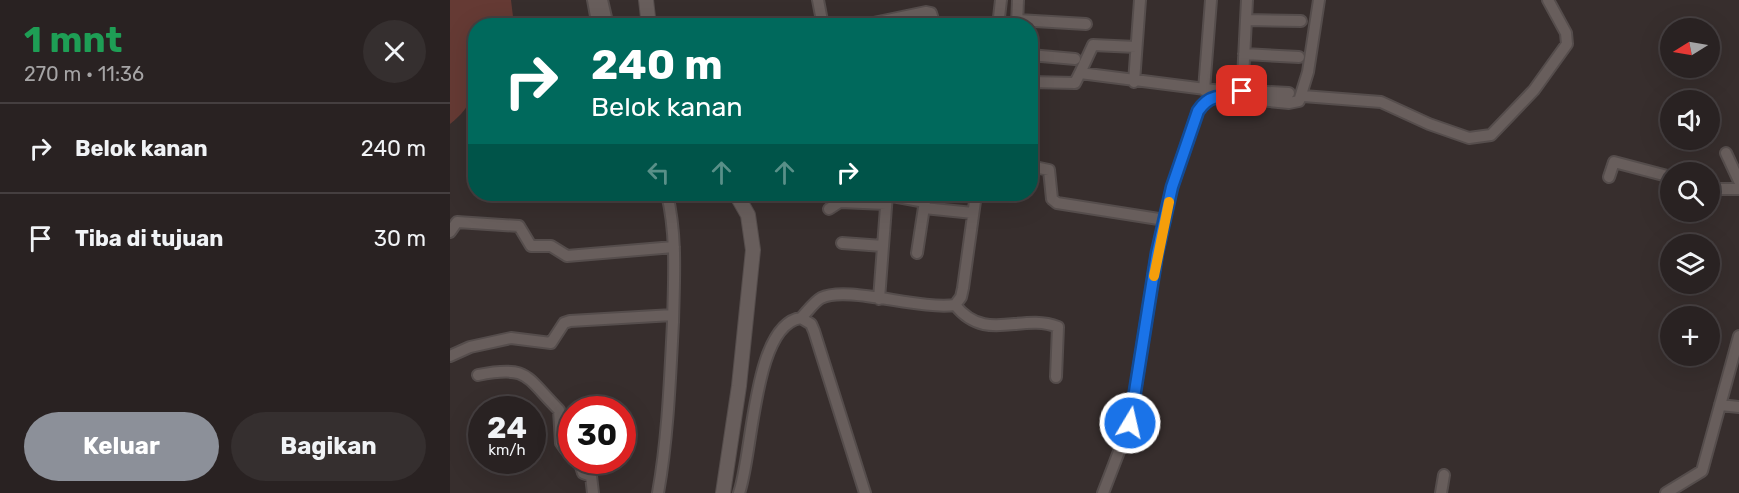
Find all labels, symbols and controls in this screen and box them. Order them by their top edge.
text: 1 mnt [24,18,122,61]
north arrow [1660,18,1720,78]
map controls [1660,18,1720,366]
button: close [363,20,426,83]
text: 240 m [591,40,723,90]
icon: right [492,42,570,120]
text: 270 m · 11:36 [24,62,144,86]
pin [1216,65,1267,116]
icon: arrive [1225,74,1258,107]
button: sound [1660,90,1720,150]
text: Belok kanan [591,91,743,123]
icon: right [24,132,57,165]
text: Belok kanan [75,135,208,162]
text: 240 m [361,135,426,162]
icon: left [642,156,675,189]
icon: ahead [705,156,738,189]
icon: ahead [768,156,801,189]
icon: right [831,156,864,189]
button: search [1660,162,1720,222]
icon: arrive [24,222,57,255]
text: Tiba di tujuan [75,225,223,252]
text: 30 m [374,225,426,252]
button: layers [1660,234,1720,294]
button: + [1660,306,1720,366]
position arrow [1098,391,1162,455]
speed limit sign: 30 [558,396,636,474]
text: 24 [487,410,527,446]
button: Keluar [24,412,219,481]
button: Bagikan [231,412,426,481]
text: km/h [488,441,526,459]

